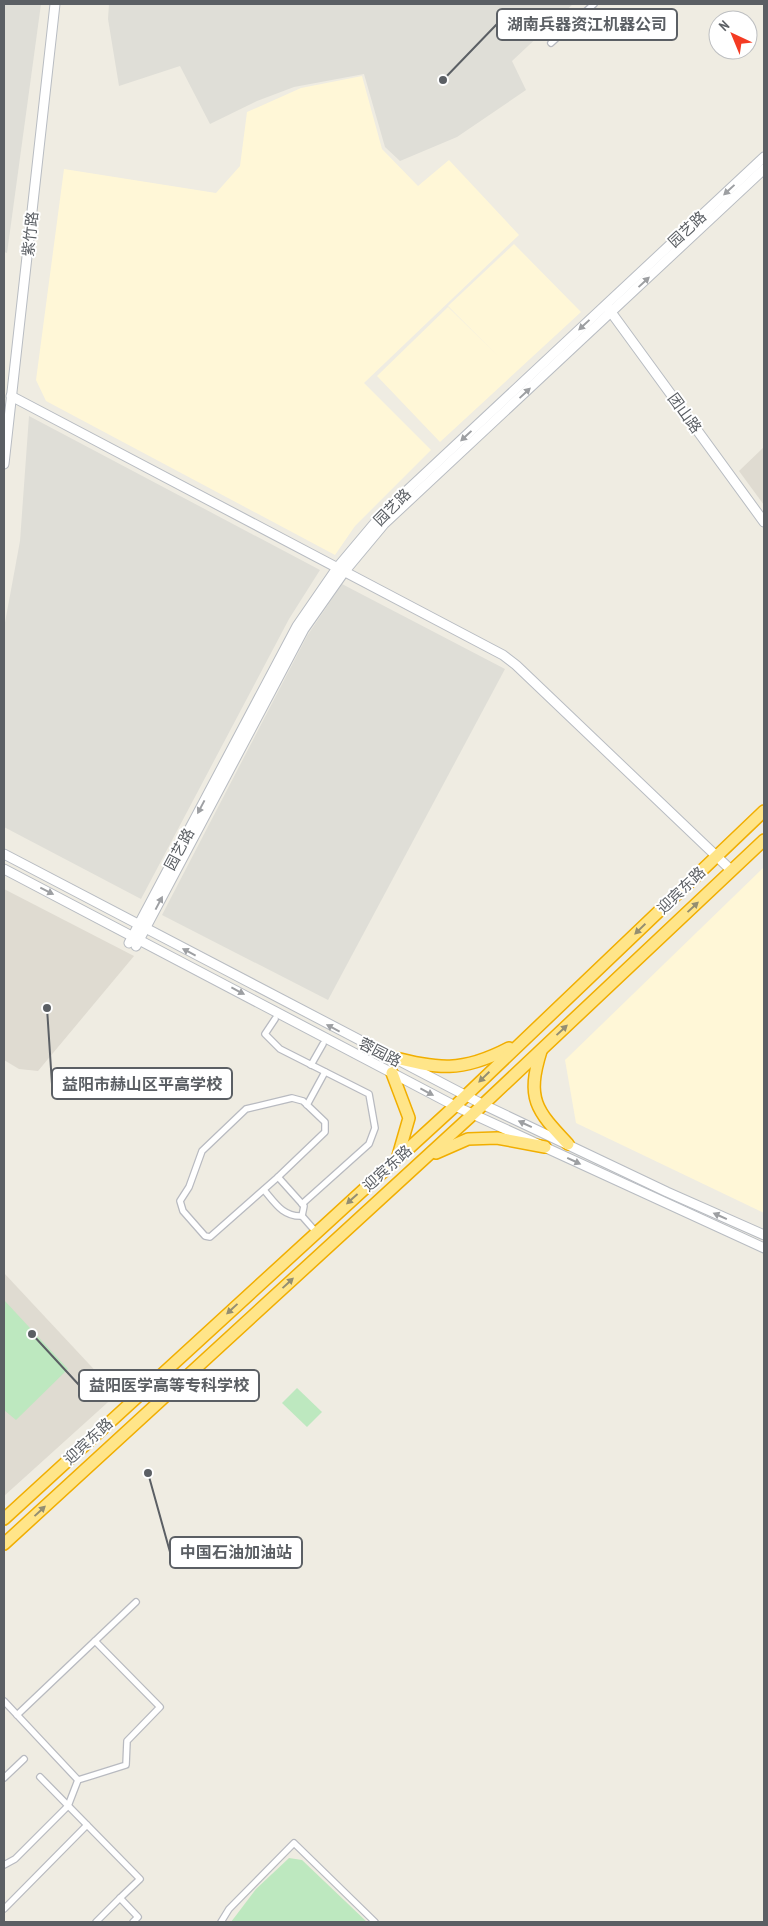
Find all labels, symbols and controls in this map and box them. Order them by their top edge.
callout: 湖南兵器资江机器公司 [497,9,677,40]
north arrow [708,10,758,60]
text: 湖南兵器资江机器公司 [507,14,667,34]
text: N [715,17,733,35]
one-way arrow [723,184,735,196]
street label: 园艺路 [664,207,710,251]
street label: 紫竹路 [18,211,42,257]
one-way arrow [637,276,649,288]
one-way arrow [579,319,591,331]
one-way arrow [518,387,530,399]
street label: 团山路 [664,389,706,437]
one-way arrow [460,430,472,442]
street label: 园艺路 [369,484,415,530]
one-way arrow [197,799,205,814]
street label: 园艺路 [160,825,198,873]
street label: 迎宾东路 [653,862,709,918]
one-way arrow [40,887,54,895]
one-way arrow [155,896,163,911]
one-way arrow [687,901,699,913]
one-way arrow [635,923,647,935]
one-way arrow [182,948,196,956]
one-way arrow [231,986,244,995]
one-way arrow [326,1024,340,1032]
one-way arrow [556,1024,568,1036]
street label: 蓉园路 [356,1033,404,1071]
callout: 益阳市赫山区平高学校 [52,1068,232,1099]
one-way arrow [479,1071,491,1083]
text: 益阳市赫山区平高学校 [62,1074,223,1094]
one-way arrow [420,1088,435,1096]
one-way arrow [518,1120,532,1128]
street label: 迎宾东路 [358,1141,416,1195]
one-way arrow [567,1157,581,1165]
one-way arrow [346,1193,358,1205]
one-way arrow [713,1211,727,1219]
one-way arrow [282,1277,294,1289]
one-way arrow [227,1303,239,1315]
callout: 益阳医学高等专科学校 [79,1370,259,1401]
text: 益阳医学高等专科学校 [89,1375,250,1395]
street label: 迎宾东路 [60,1414,116,1468]
one-way arrow [33,1505,45,1517]
callout: 中国石油加油站 [170,1537,302,1568]
text: 中国石油加油站 [180,1542,292,1562]

